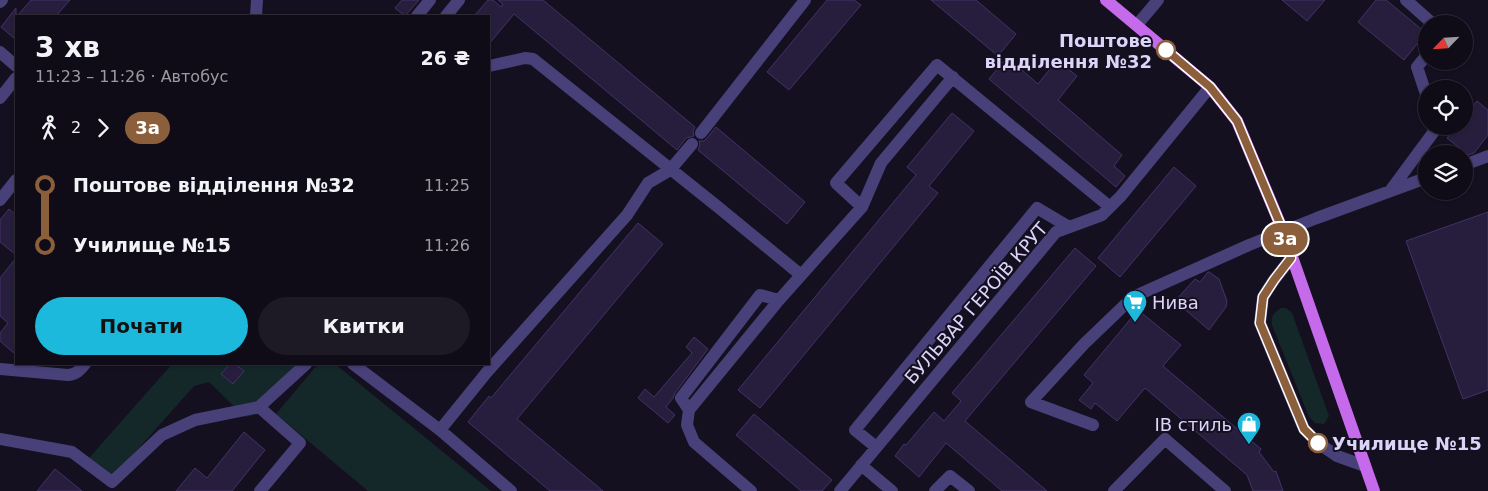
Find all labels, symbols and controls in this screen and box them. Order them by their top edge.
north arrow [1418,15,1472,70]
map controls [1418,15,1473,200]
place label: Поштове відділення №32 [984,30,1152,72]
text: 3 хв [35,31,100,64]
marker: Поштове відділення №32 [1156,40,1176,60]
text: 26 ₴ [421,47,470,69]
text: 11:23 – 11:26 · Автобус [35,67,228,86]
button: locate [1418,80,1473,135]
icon: walk [35,114,63,142]
icon: forward [89,114,117,142]
text: 3а [135,117,160,138]
text: 2 [71,118,81,137]
button: layers [1418,145,1473,200]
text: Поштове відділення №32 [73,174,355,196]
text: 11:25 [424,176,470,195]
street label: БУЛЬВАР ГЕРОЇВ КРУТ [900,217,1052,388]
line badge: 3а [1262,223,1308,255]
text: 3а [1273,228,1297,249]
text: Училище №15 [73,234,231,256]
text: 11:26 [424,236,470,255]
supermarket icon: Нива [1122,289,1148,323]
place label: Нива [1152,292,1199,313]
button: Почати [35,297,248,355]
button: Квитки [258,297,470,355]
shop icon: ІВ стиль [1236,411,1262,445]
place label: ІВ стиль [1154,414,1232,435]
marker: Училище №15 [1308,433,1328,453]
place label: Училище №15 [1332,433,1482,454]

